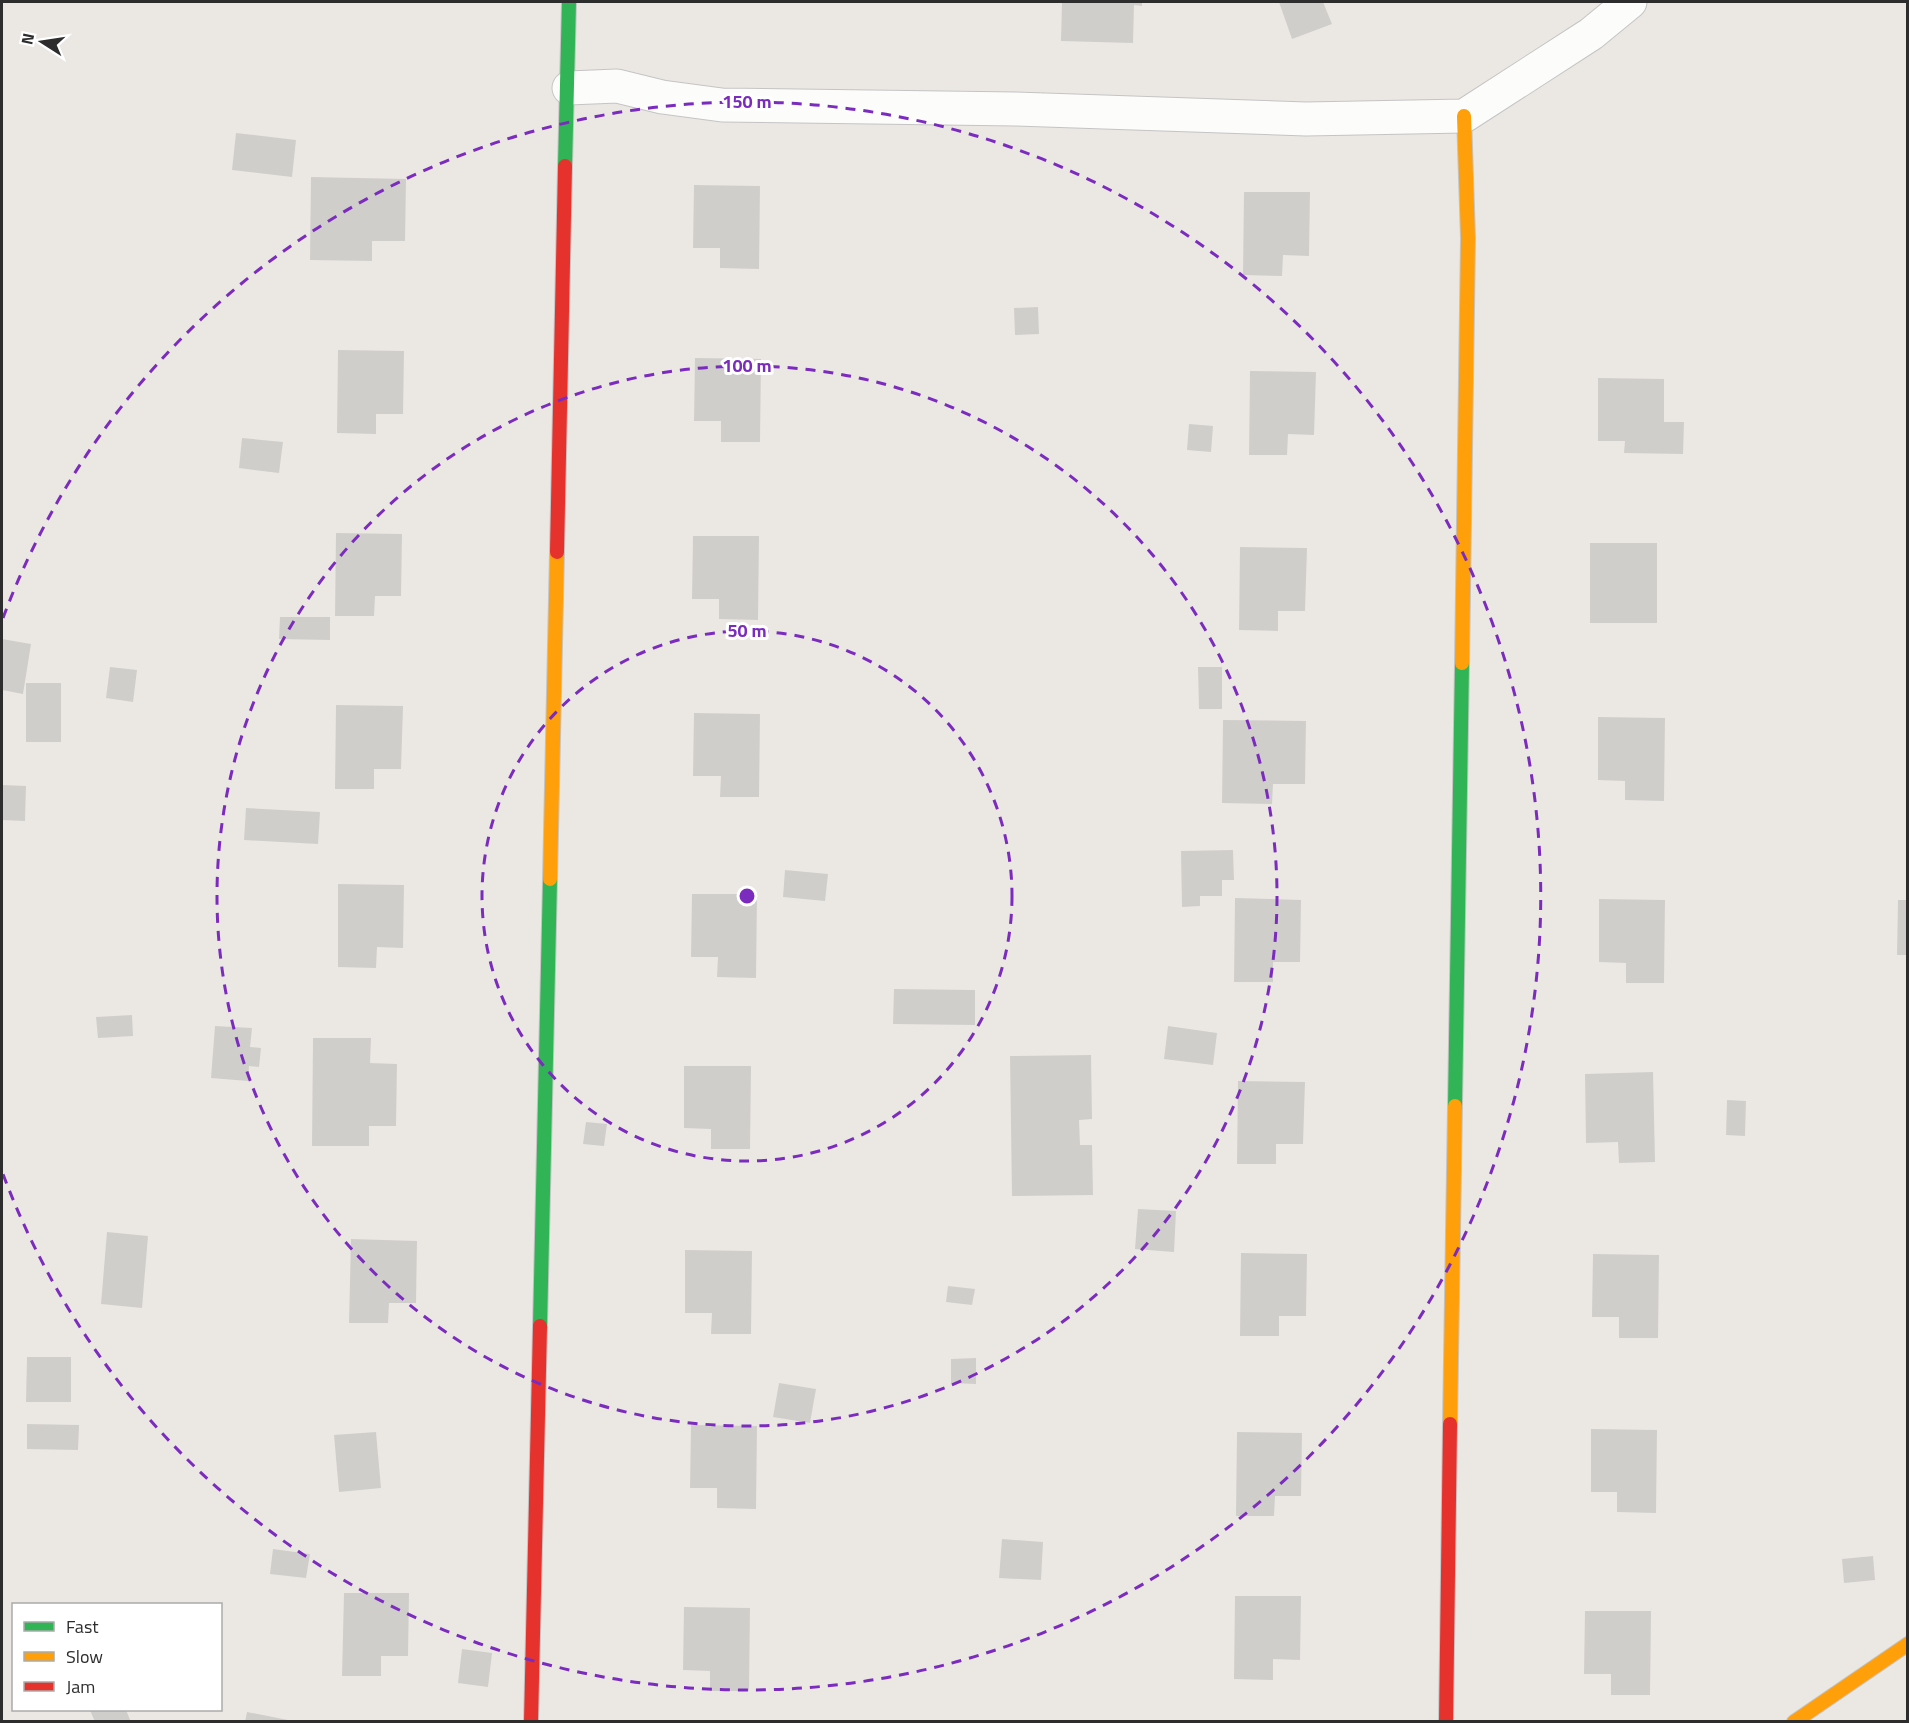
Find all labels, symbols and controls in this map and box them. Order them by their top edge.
north arrow [12,12,72,72]
text: N [14,31,40,47]
text: 150 m [722,88,772,115]
text: 100 m [722,352,772,379]
text: 50 m [727,617,767,644]
centre of rings [737,886,757,906]
legend [12,1603,222,1711]
text: Fast [66,1613,99,1640]
text: Slow [66,1643,103,1670]
text: Jam [66,1673,95,1700]

